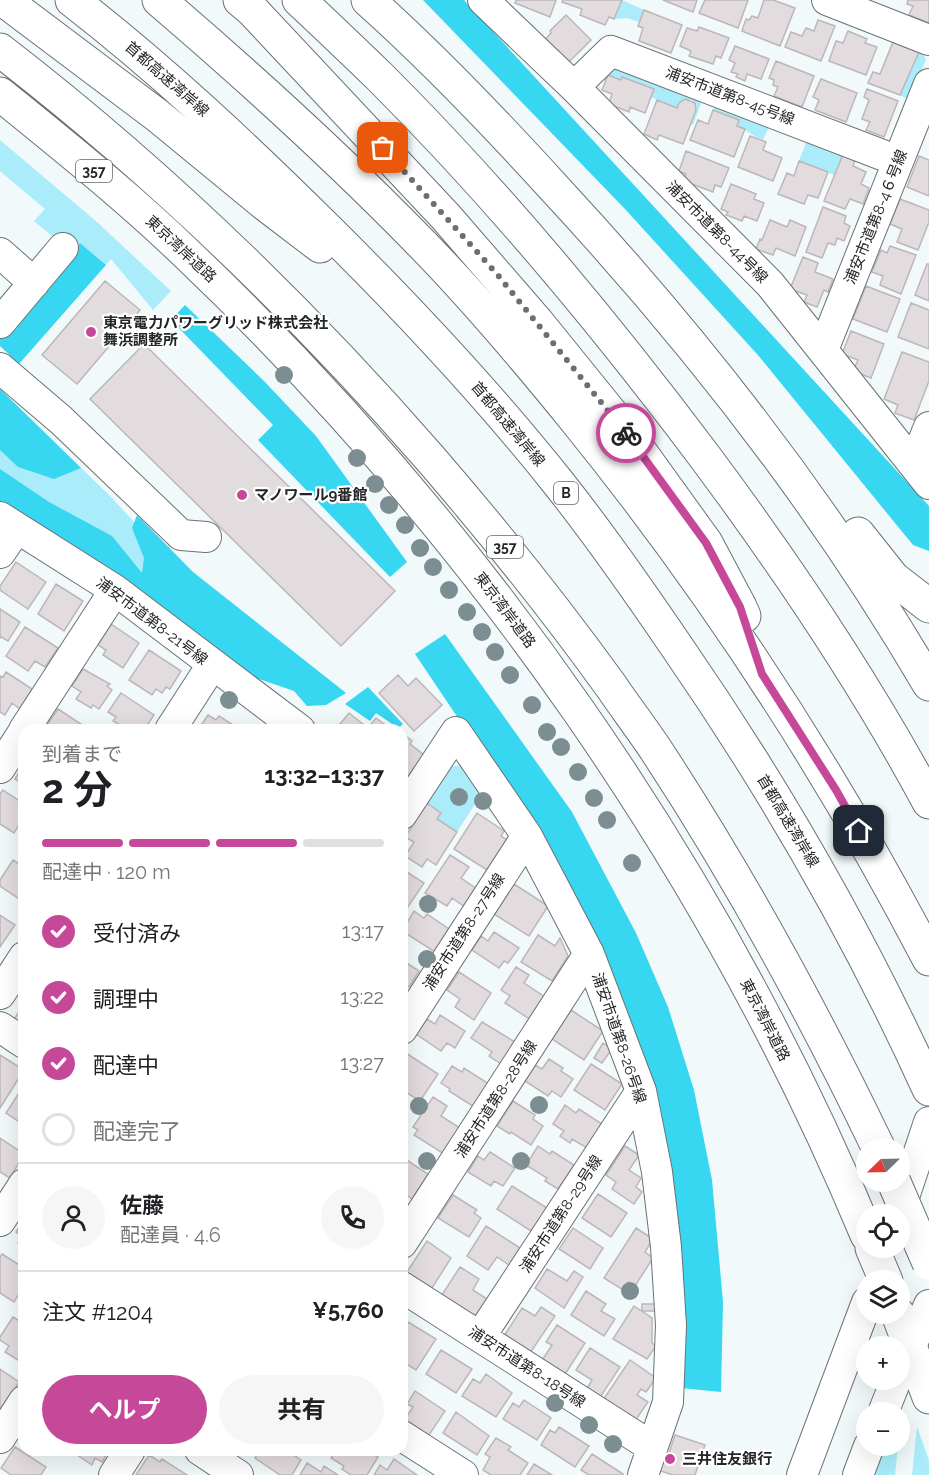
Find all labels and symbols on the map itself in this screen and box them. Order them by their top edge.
street label: 首都高速湾岸線 [121,38,213,120]
street label: 浦安市道第8-45号線 [663,63,797,129]
pin [357,122,408,173]
street label: 浦安市道第8-4６号線 [841,147,911,287]
road number: 357 [76,160,112,182]
street label: 浦安市道第8-44号線 [662,177,772,287]
street label: 東京湾岸道路 [142,212,220,286]
place label: 東京電力パワーグリッド株式会社 舞浜調整所 [103,314,328,349]
marker: 東京電力パワーグリッド株式会社 舞浜調整所 [84,325,98,339]
street label: 首都高速湾岸線 [467,378,549,470]
courier [596,403,656,463]
road number: B [554,482,578,504]
place label: マノワール9番館 [254,486,367,504]
marker: マノワール9番館 [235,488,249,502]
road number: 357 [487,536,523,558]
street label: 東京湾岸道路 [471,569,539,651]
street label: 浦安市道第8-21号線 [93,573,211,669]
street label: 首都高速湾岸線 [753,771,823,871]
pin [833,805,884,856]
street label: 浦安市道第8-27号線 [419,870,509,994]
street label: 浦安市道第8-26号線 [588,970,650,1106]
street label: 東京湾岸道路 [737,976,793,1064]
street label: 浦安市道第8-28号線 [451,1037,541,1161]
north arrow [856,1138,910,1192]
street label: 浦安市道第8-29号線 [516,1152,606,1276]
street label: 浦安市道第8-18号線 [465,1323,589,1411]
place label: 三井住友銀行 [682,1450,772,1468]
marker: 三井住友銀行 [663,1452,677,1466]

